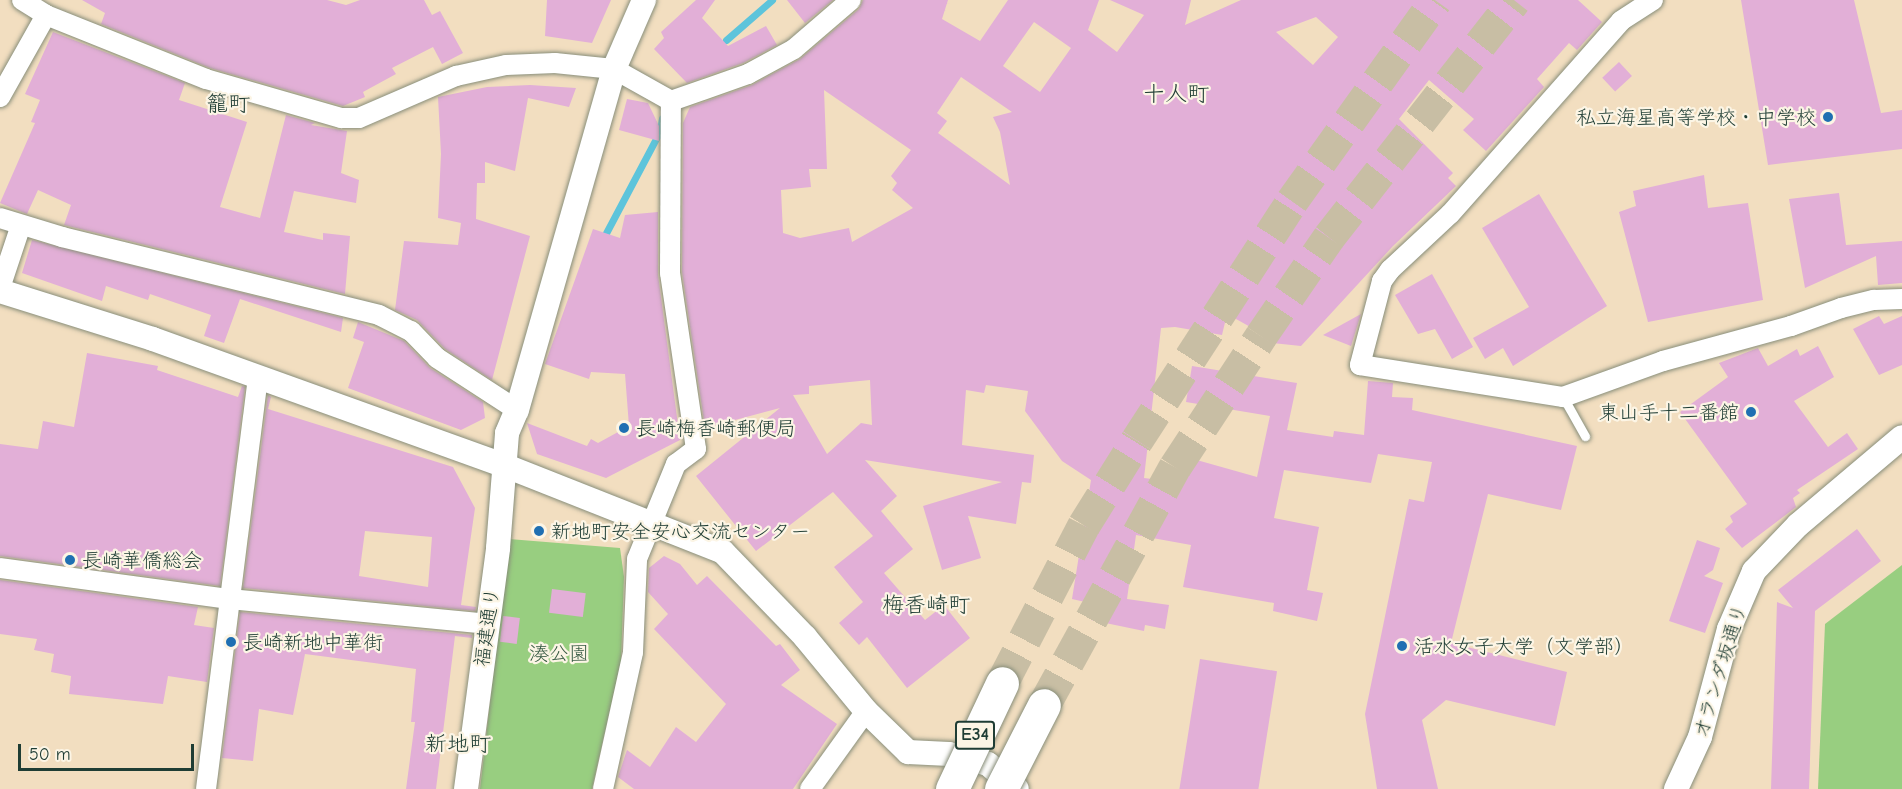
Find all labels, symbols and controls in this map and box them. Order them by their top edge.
district label: 十人町 [1143,82,1209,108]
district label: 籠町 [206,92,250,118]
place label: 私立海星高等学校・中学校 [1576,105,1816,129]
marker: 私立海星高等学校・中学校 [1821,110,1835,124]
place label: 東山手十二番館 [1599,400,1739,424]
marker: 東山手十二番館 [1744,405,1758,419]
place label: 長崎梅香崎郵便局 [636,416,796,440]
marker: 長崎梅香崎郵便局 [617,421,631,435]
place label: 新地町安全安心交流センター [551,519,811,543]
marker: 新地町安全安心交流センター [532,524,546,538]
place label: 長崎華僑総会 [82,548,202,572]
marker: 長崎華僑総会 [63,553,77,567]
street label: 福建通り [470,586,504,668]
district label: 梅香崎町 [882,593,970,619]
street label: オランダ坂通り [1688,601,1752,741]
place label: 長崎新地中華街 [243,630,383,654]
place label: 活水女子大学（文学部） [1414,634,1634,658]
marker: 長崎新地中華街 [224,635,238,649]
marker: 活水女子大学（文学部） [1395,639,1409,653]
park label: 湊公園 [529,641,589,665]
road number: E34 [954,720,996,750]
scale bar [21,732,196,770]
district label: 新地町 [425,732,491,758]
text: 50 m [29,744,71,765]

